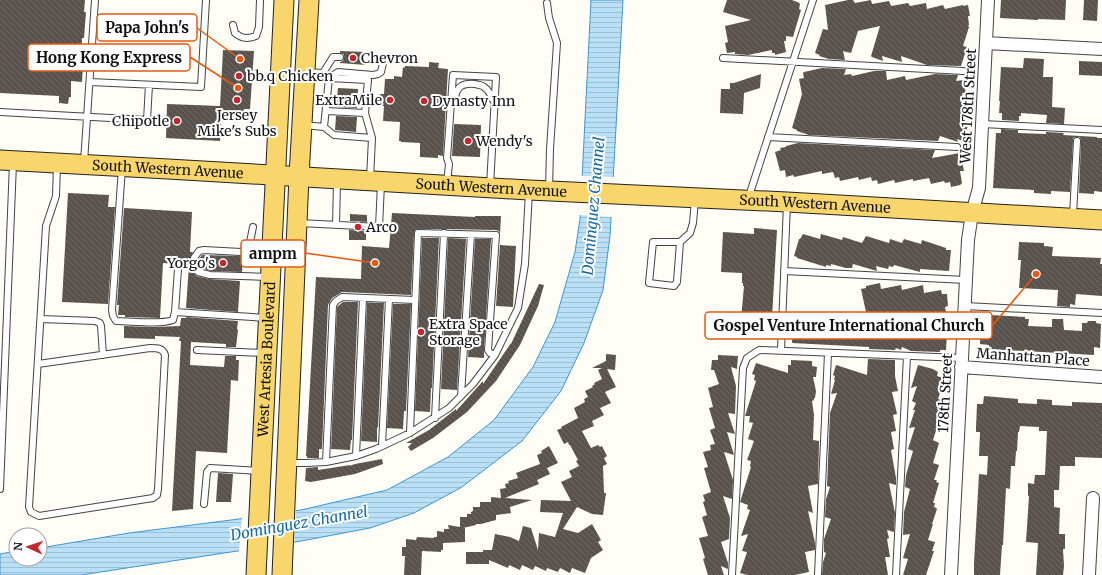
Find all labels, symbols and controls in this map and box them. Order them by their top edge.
callout: Papa John's [97,14,197,41]
text: Papa John's [105,18,189,37]
callout: Hong Kong Express [28,44,190,71]
street label: West 178th Street [956,47,980,165]
text: Hong Kong Express [36,48,182,67]
place label: Chevron [361,49,418,67]
marker: Chevron [348,53,358,63]
place label: bb.q Chicken [246,67,333,85]
marker: bb.q Chicken [234,71,244,81]
place label: ExtraMile [315,91,382,109]
place label: Dynasty Inn [432,92,515,110]
marker: Jersey Mike's Subs [232,95,242,105]
marker: ExtraMile [385,95,395,105]
marker: Dynasty Inn [419,96,429,106]
place label: Jersey Mike's Subs [197,106,277,140]
place label: Chipotle [112,112,169,130]
marker: Chipotle [172,116,182,126]
place label: Wendy's [475,132,533,150]
marker: Wendy's [463,136,473,146]
water label: Dominguez Channel [577,136,609,277]
street label: South Western Avenue [92,156,244,182]
street label: South Western Avenue [415,174,567,201]
street label: South Western Avenue [739,191,891,217]
place label: Arco [365,218,397,236]
marker: Arco [353,222,363,232]
callout: ampm [241,240,305,267]
text: ampm [249,244,297,263]
place label: Yorgo's [166,254,215,272]
marker: Yorgo's [218,258,228,268]
street label: West Artesia Boulevard [254,281,279,438]
callout: Gospel Venture International Church [705,312,992,339]
place label: Extra Space Storage [429,315,508,349]
text: Gospel Venture International Church [713,316,985,335]
marker: Extra Space Storage [416,327,426,337]
street label: Manhattan Place [976,344,1090,370]
street label: 178th Street [934,352,956,433]
water label: Dominguez Channel [228,502,369,545]
north arrow [8,527,48,567]
text: N [11,541,25,551]

